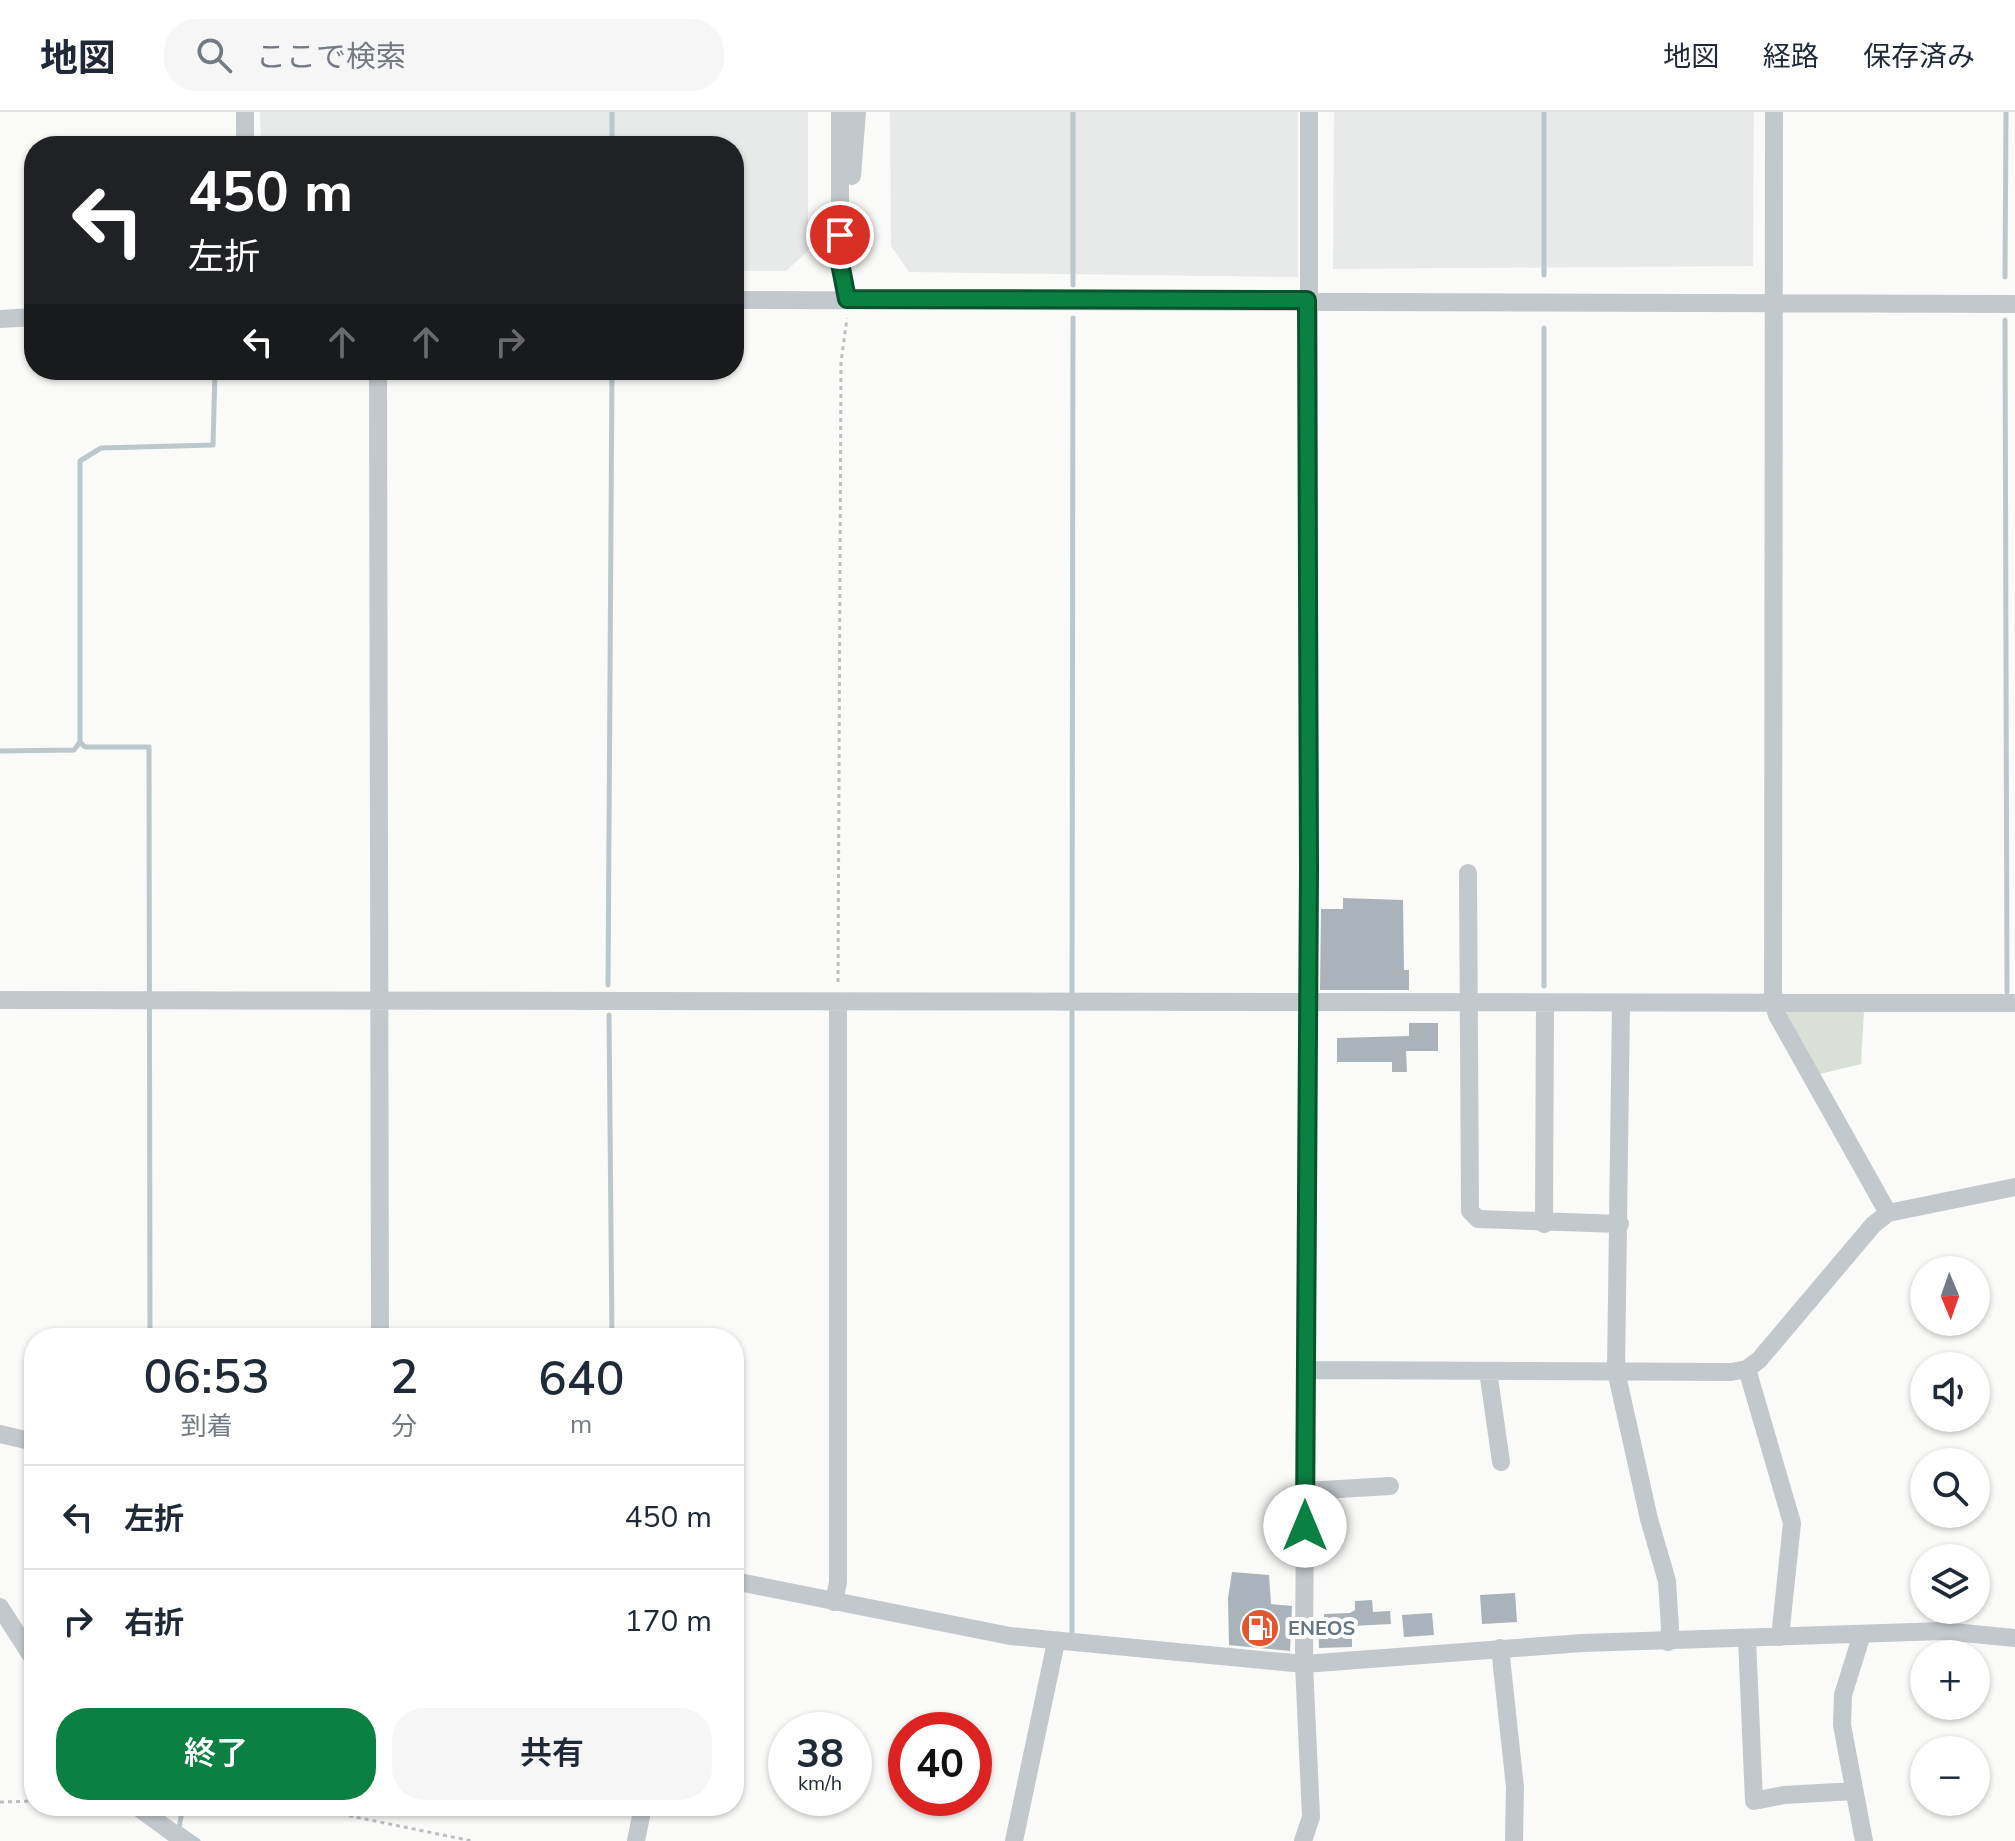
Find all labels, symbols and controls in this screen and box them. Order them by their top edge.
search box [164,19,724,91]
text: 地図 [40,33,116,84]
icon: search [192,33,236,77]
text: ここで検索 [256,37,406,78]
text: 地図 [1663,38,1719,76]
text: 経路 [1763,38,1819,76]
text: 保存済み [1863,38,1975,76]
text: 450 m [188,154,353,231]
icon: left [56,168,160,272]
pin [806,201,874,269]
icon: arrive [818,213,862,257]
text: 左折 [188,233,260,282]
icon: left [236,320,280,364]
icon: ahead [320,320,364,364]
icon: ahead [404,320,448,364]
icon: right [488,320,532,364]
north arrow [1910,1256,1990,1336]
map controls [1910,1256,1990,1816]
text: 06:53 [144,1344,270,1410]
text: 2 [390,1344,418,1410]
text: 640 [538,1346,624,1412]
button: sound [1910,1352,1990,1432]
text: m [570,1407,592,1442]
text: 到着 [181,1409,233,1444]
text: 分 [391,1409,417,1444]
button: search [1910,1448,1990,1528]
position arrow [1263,1484,1347,1568]
icon: left [56,1495,100,1539]
text: 450 m [625,1497,712,1538]
text: 左折 [124,1499,184,1540]
button: layers [1910,1544,1990,1624]
icon: right [56,1599,100,1643]
text: 170 m [625,1601,712,1642]
text: 右折 [124,1603,184,1644]
fuel station icon: ENEOS [1239,1607,1281,1649]
place label: ENEOS [1288,1615,1355,1642]
button: + [1910,1640,1990,1720]
button: 終了 [56,1708,376,1800]
button: 共有 [392,1708,712,1800]
speed limit sign: 40 [888,1712,992,1816]
text: 38 [796,1727,844,1781]
button: − [1910,1736,1990,1816]
text: km/h [798,1770,842,1797]

